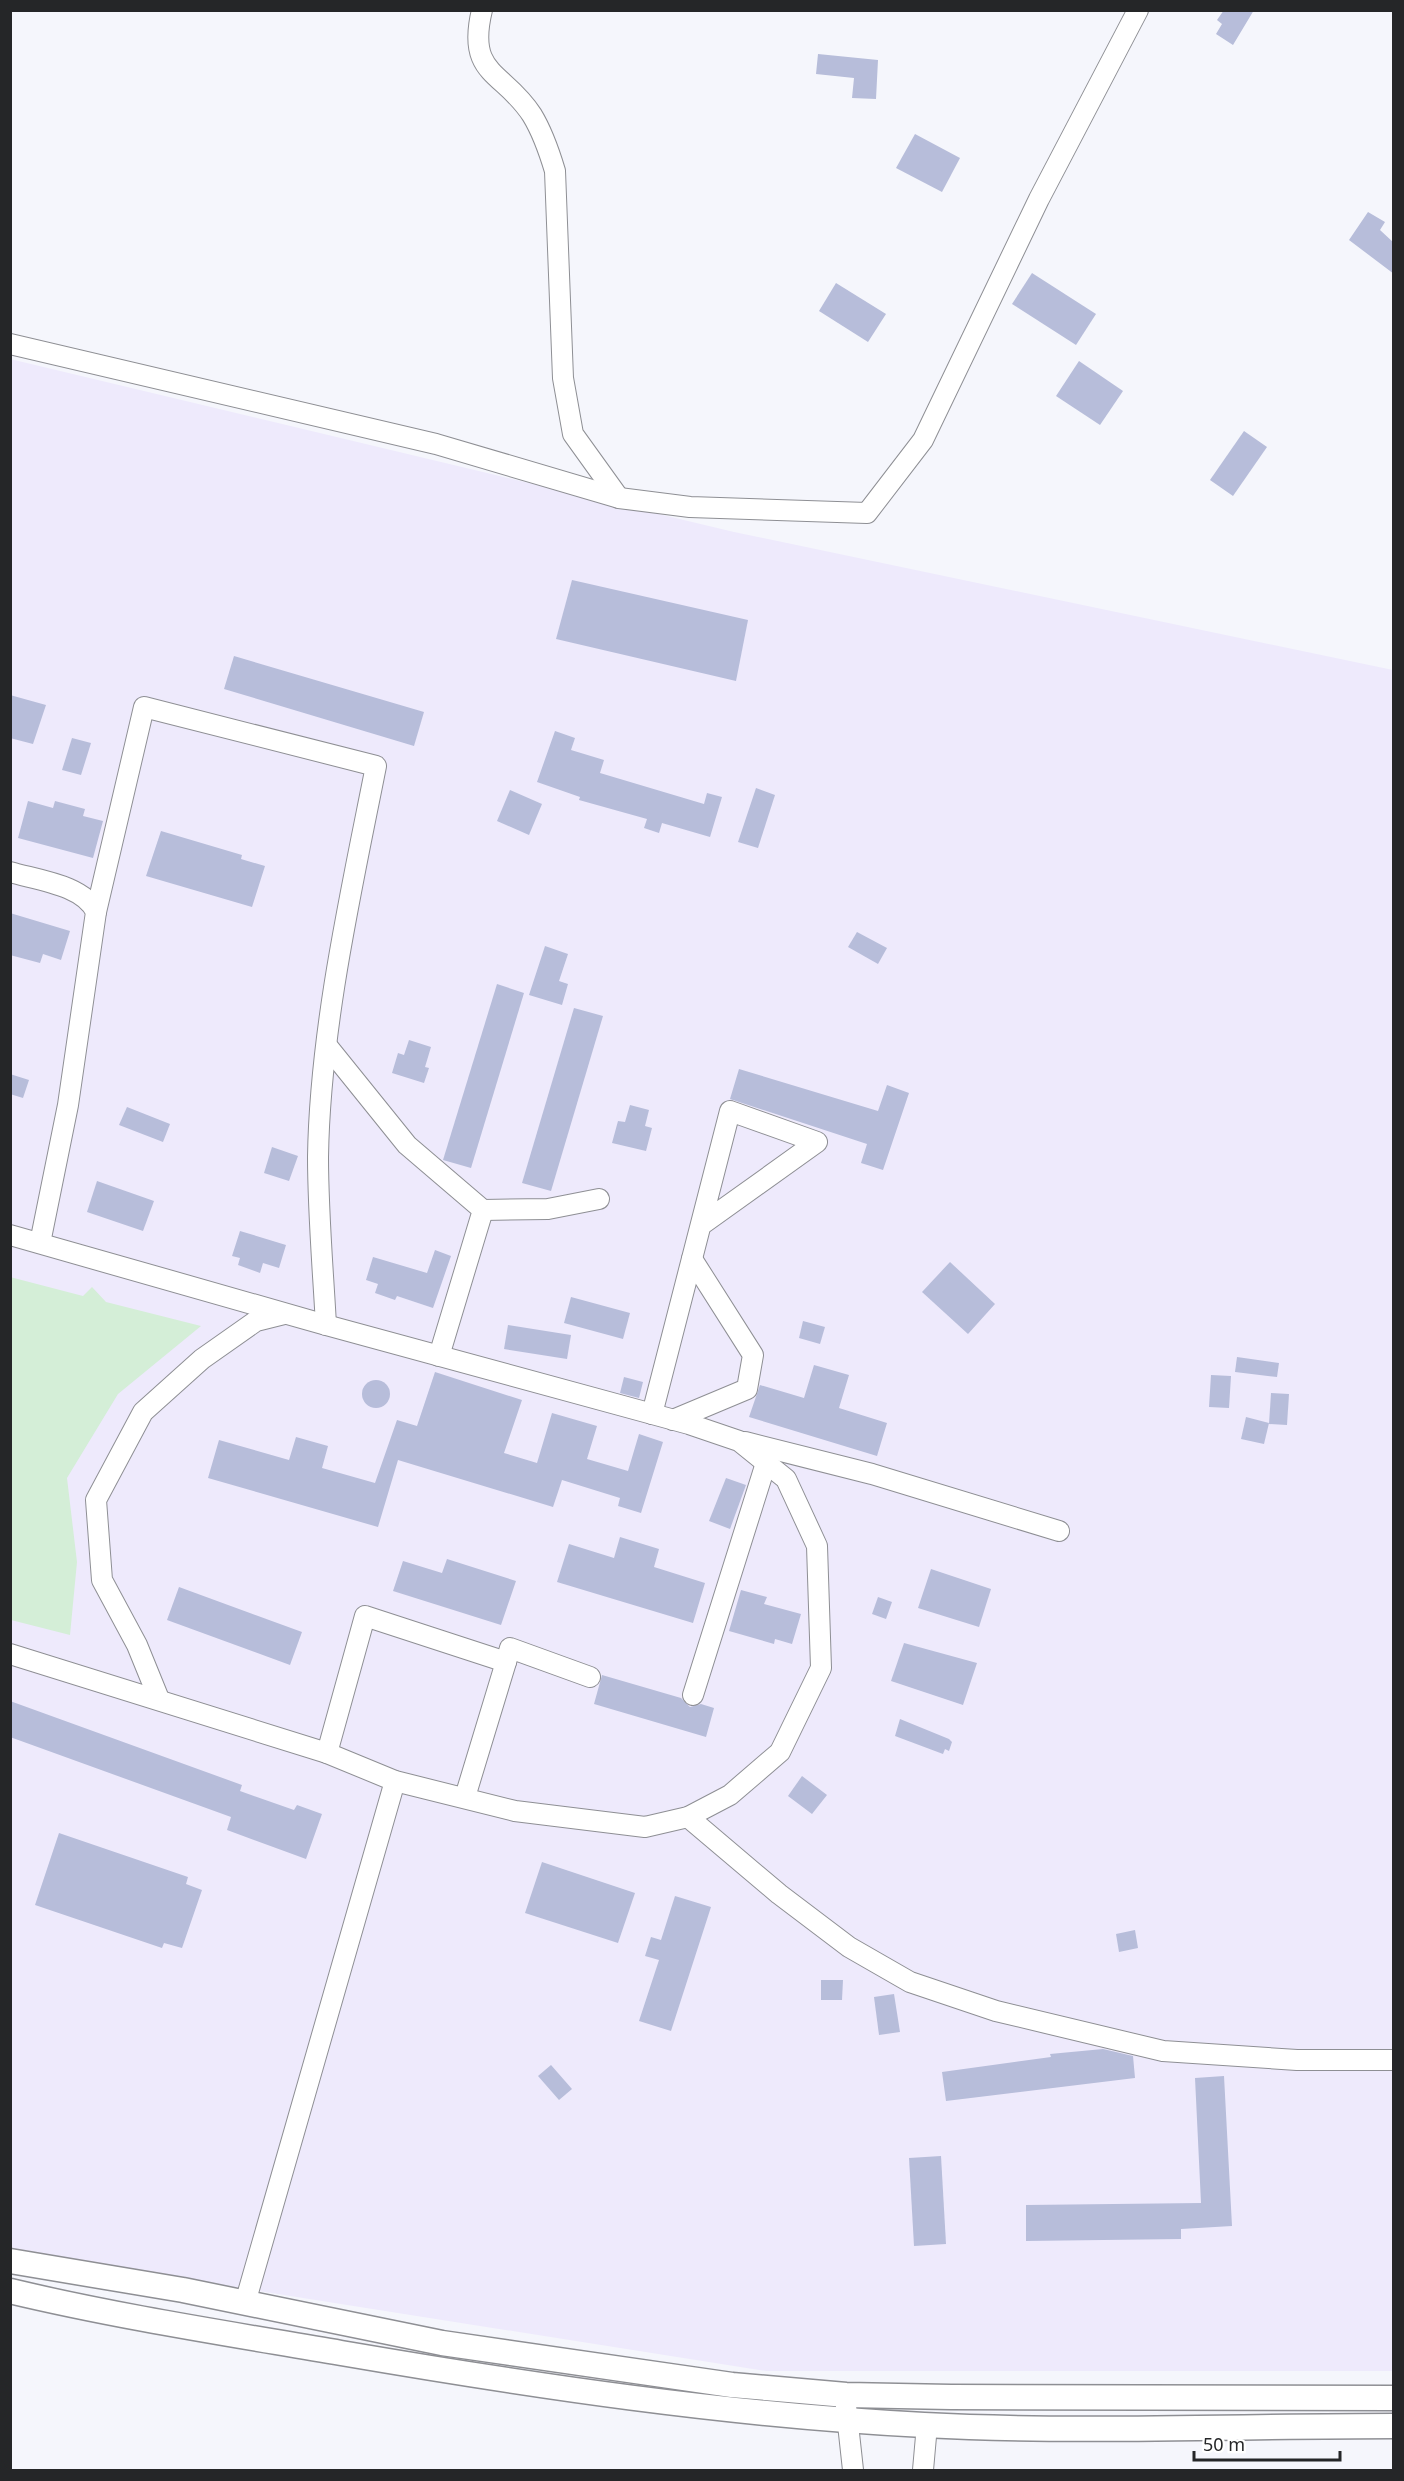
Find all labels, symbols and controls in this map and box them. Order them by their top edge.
scale bar [1194,2424,1340,2462]
text: 50 m [1203,2432,1245,2456]

